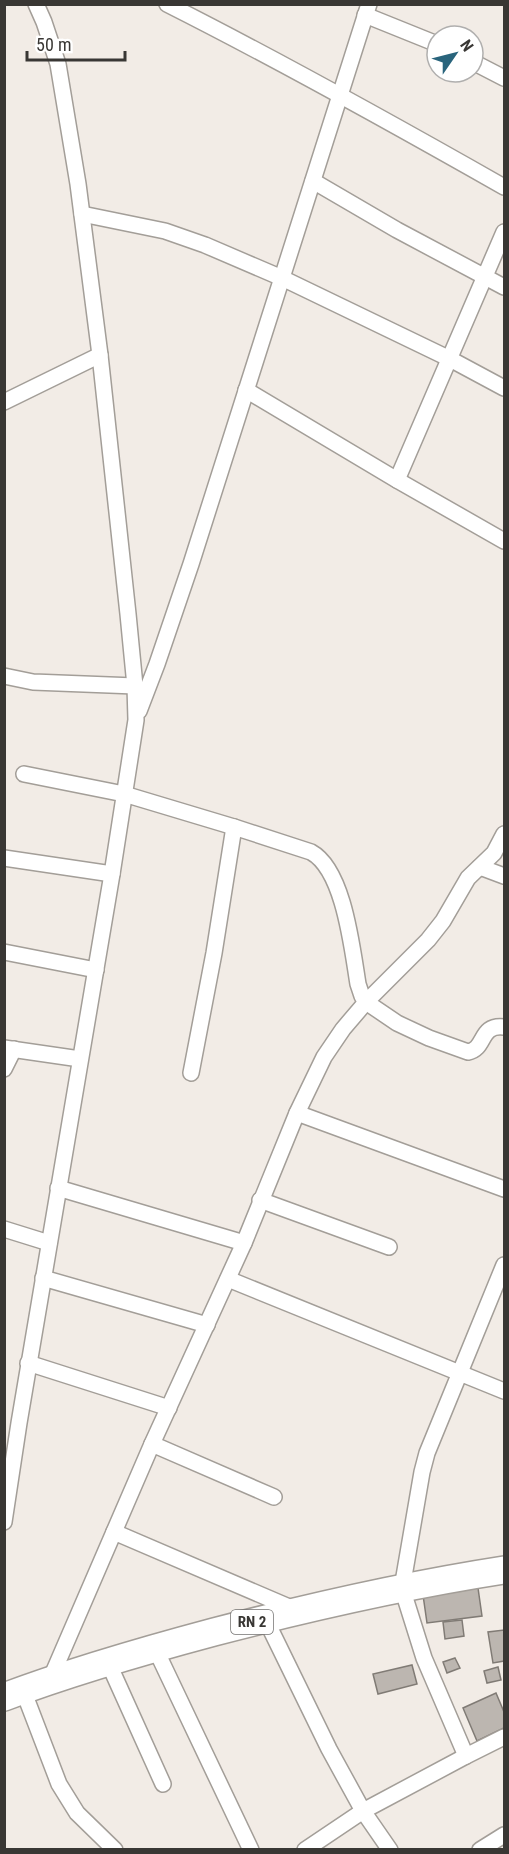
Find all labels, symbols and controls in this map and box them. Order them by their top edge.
scale bar [27,24,124,62]
north arrow [425,24,485,84]
text: 50 m [36,34,71,55]
text: N [456,36,477,55]
road number: RN 2 [231,1610,273,1634]

